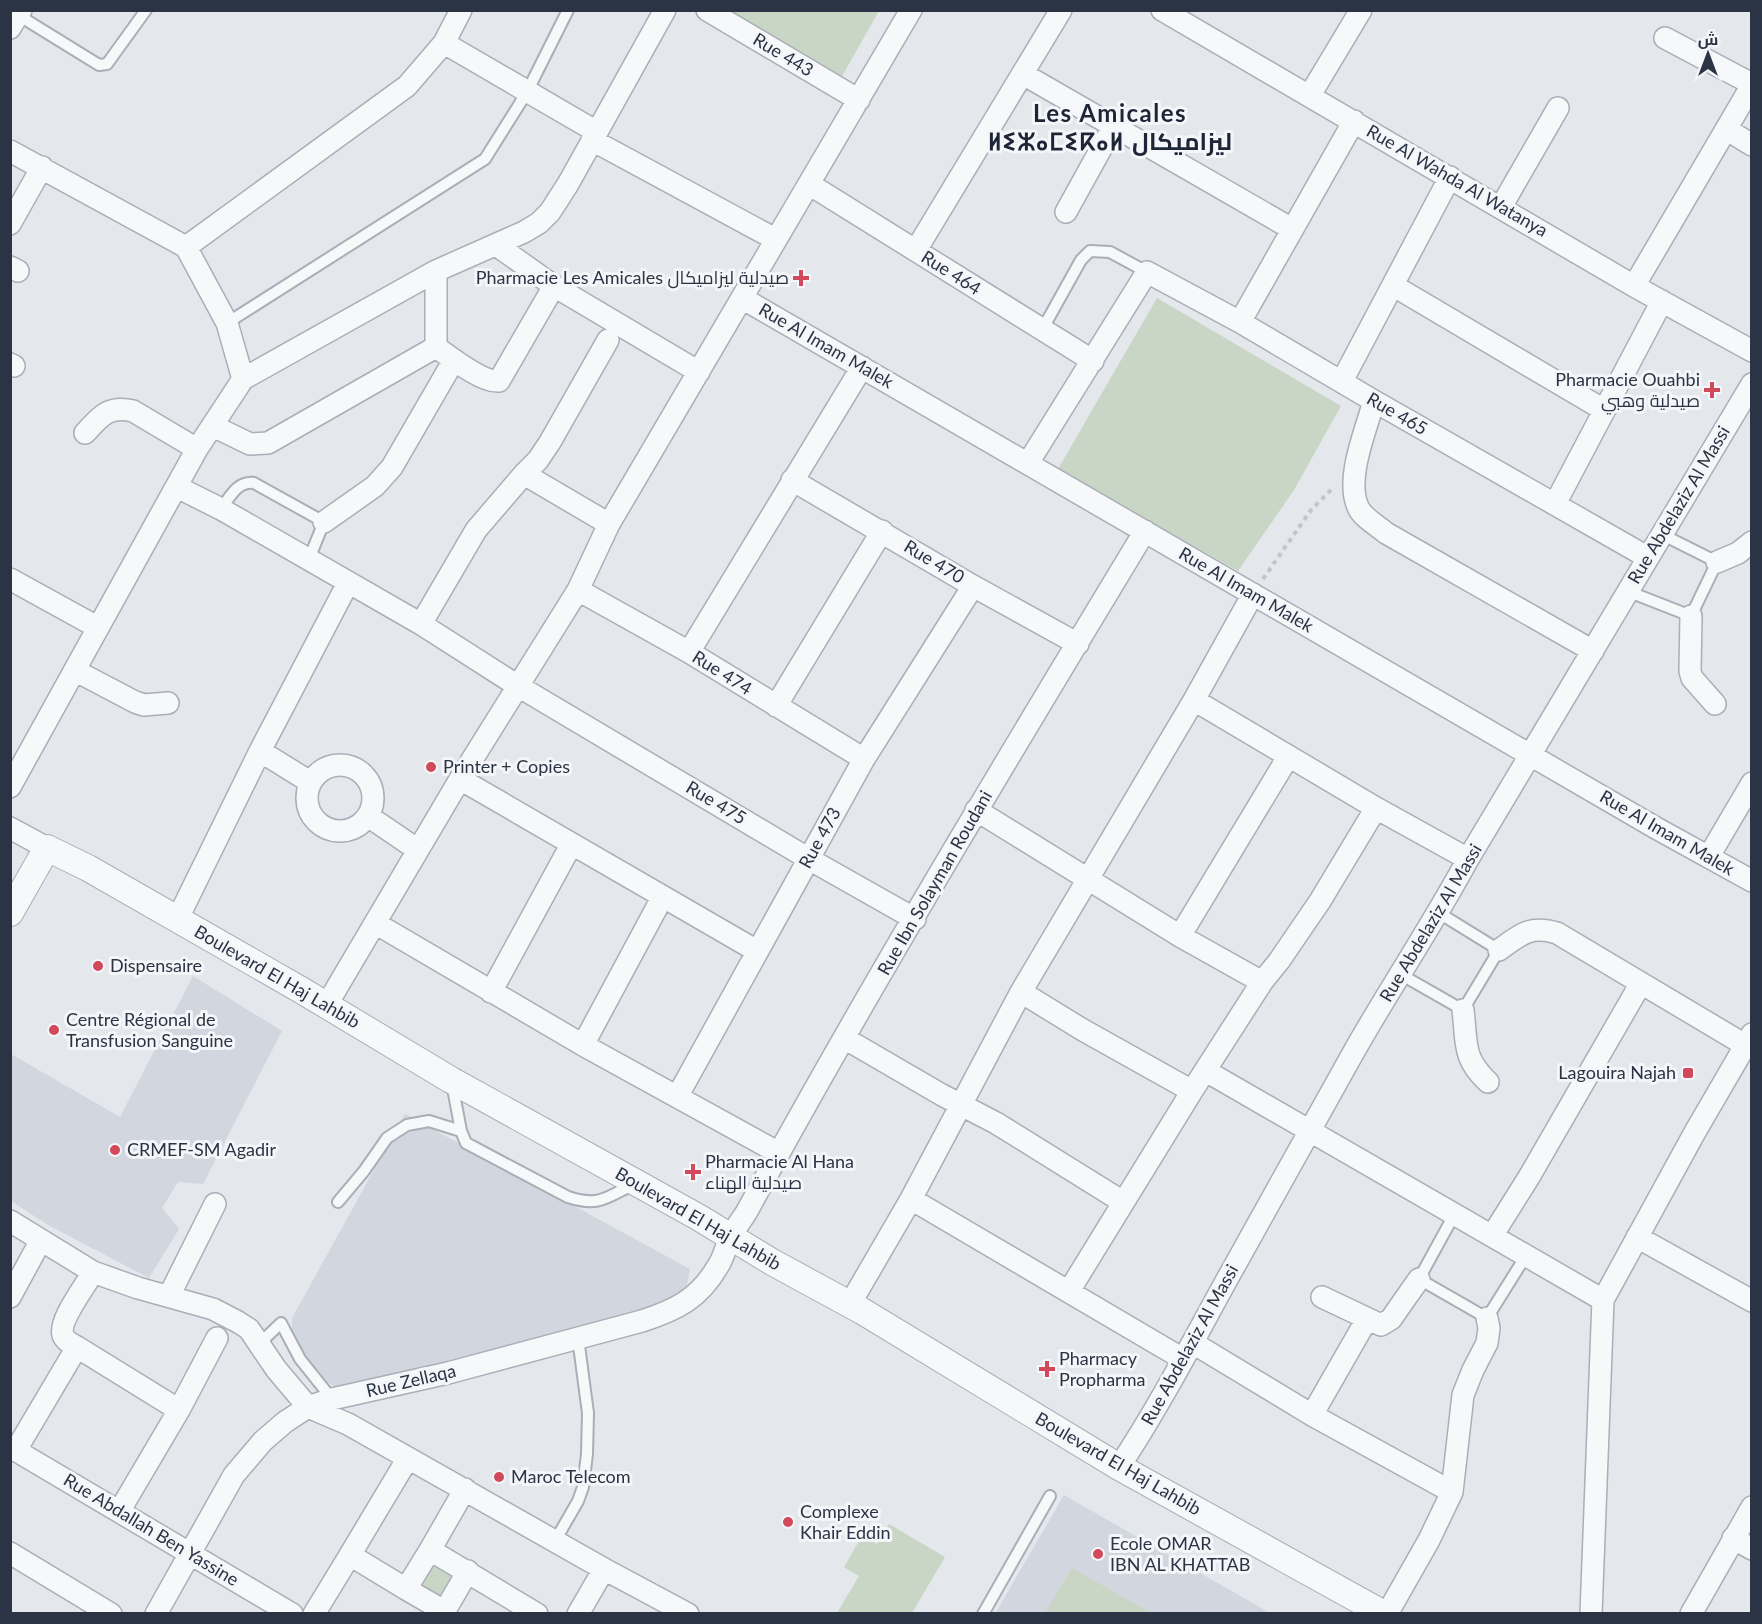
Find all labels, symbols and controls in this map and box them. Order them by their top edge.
north arrow [1678,24,1738,84]
street label: Rue 443 [749,28,818,81]
text: ش [1698,29,1718,49]
district label: Les Amicales ⵍⵉⵣⴰⵎⵉⴽⴰⵍ ليزاميكال [988,98,1232,156]
street label: Rue Al Wahda Al Watanya [1363,119,1552,241]
street label: Rue 464 [918,245,986,299]
place label: Pharmacie Les Amicales صيدلية ليزاميكال [476,266,789,289]
marker: Pharmacie Les Amicales صيدلية ليزاميكال [794,271,808,285]
street label: Rue Al Imam Malek [755,298,898,393]
place label: Pharmacie Ouahbi صيدلية وهبي [1555,368,1700,415]
marker: Pharmacie Ouahbi صيدلية وهبي [1705,383,1719,397]
street label: Rue 465 [1363,387,1432,439]
street label: Rue Abdelaziz Al Massi [1622,422,1734,587]
street label: Rue 470 [900,535,969,588]
street label: Rue Al Imam Malek [1175,542,1318,637]
street label: Rue 474 [689,645,757,699]
place label: Printer + Copies [443,755,570,777]
marker: Printer + Copies [424,760,438,774]
street label: Rue 475 [682,776,751,829]
street label: Rue Al Imam Malek [1596,785,1739,880]
street label: Rue Ibn Solayman Roudani [872,786,996,979]
street label: Rue 473 [793,803,845,872]
street label: Rue Abdelaziz Al Massi [1374,840,1486,1005]
street label: Boulevard El Haj Lahbib [191,920,364,1033]
place label: Dispensaire [110,954,202,976]
marker: Dispensaire [91,959,105,973]
place label: Centre Régional de Transfusion Sanguine [66,1008,233,1051]
marker: Centre Régional de Transfusion Sanguine [47,1023,61,1037]
place label: Lagouira Najah [1558,1061,1676,1083]
marker: Lagouira Najah [1681,1066,1695,1080]
place label: CRMEF-SM Agadir [127,1138,276,1160]
marker: CRMEF-SM Agadir [108,1143,122,1157]
place label: Pharmacie Al Hana صيدلية الهناء [705,1150,854,1194]
street label: Boulevard El Haj Lahbib [612,1162,785,1275]
marker: Pharmacie Al Hana صيدلية الهناء [686,1165,700,1179]
street label: Rue Abdelaziz Al Massi [1136,1260,1242,1429]
place label: Pharmacy Propharma [1059,1347,1145,1390]
street label: Rue Zellaqa [364,1359,458,1401]
marker: Pharmacy Propharma [1040,1362,1054,1376]
street label: Boulevard El Haj Lahbib [1032,1407,1205,1520]
place label: Maroc Telecom [511,1465,631,1487]
street label: Rue Abdallah Ben Yassine [60,1468,243,1590]
marker: Maroc Telecom [492,1470,506,1484]
place label: Complexe Khair Eddin [800,1500,891,1543]
marker: Complexe Khair Eddin [781,1515,795,1529]
place label: Ecole OMAR IBN AL KHATTAB [1110,1532,1250,1575]
marker: Ecole OMAR IBN AL KHATTAB [1091,1547,1105,1561]

